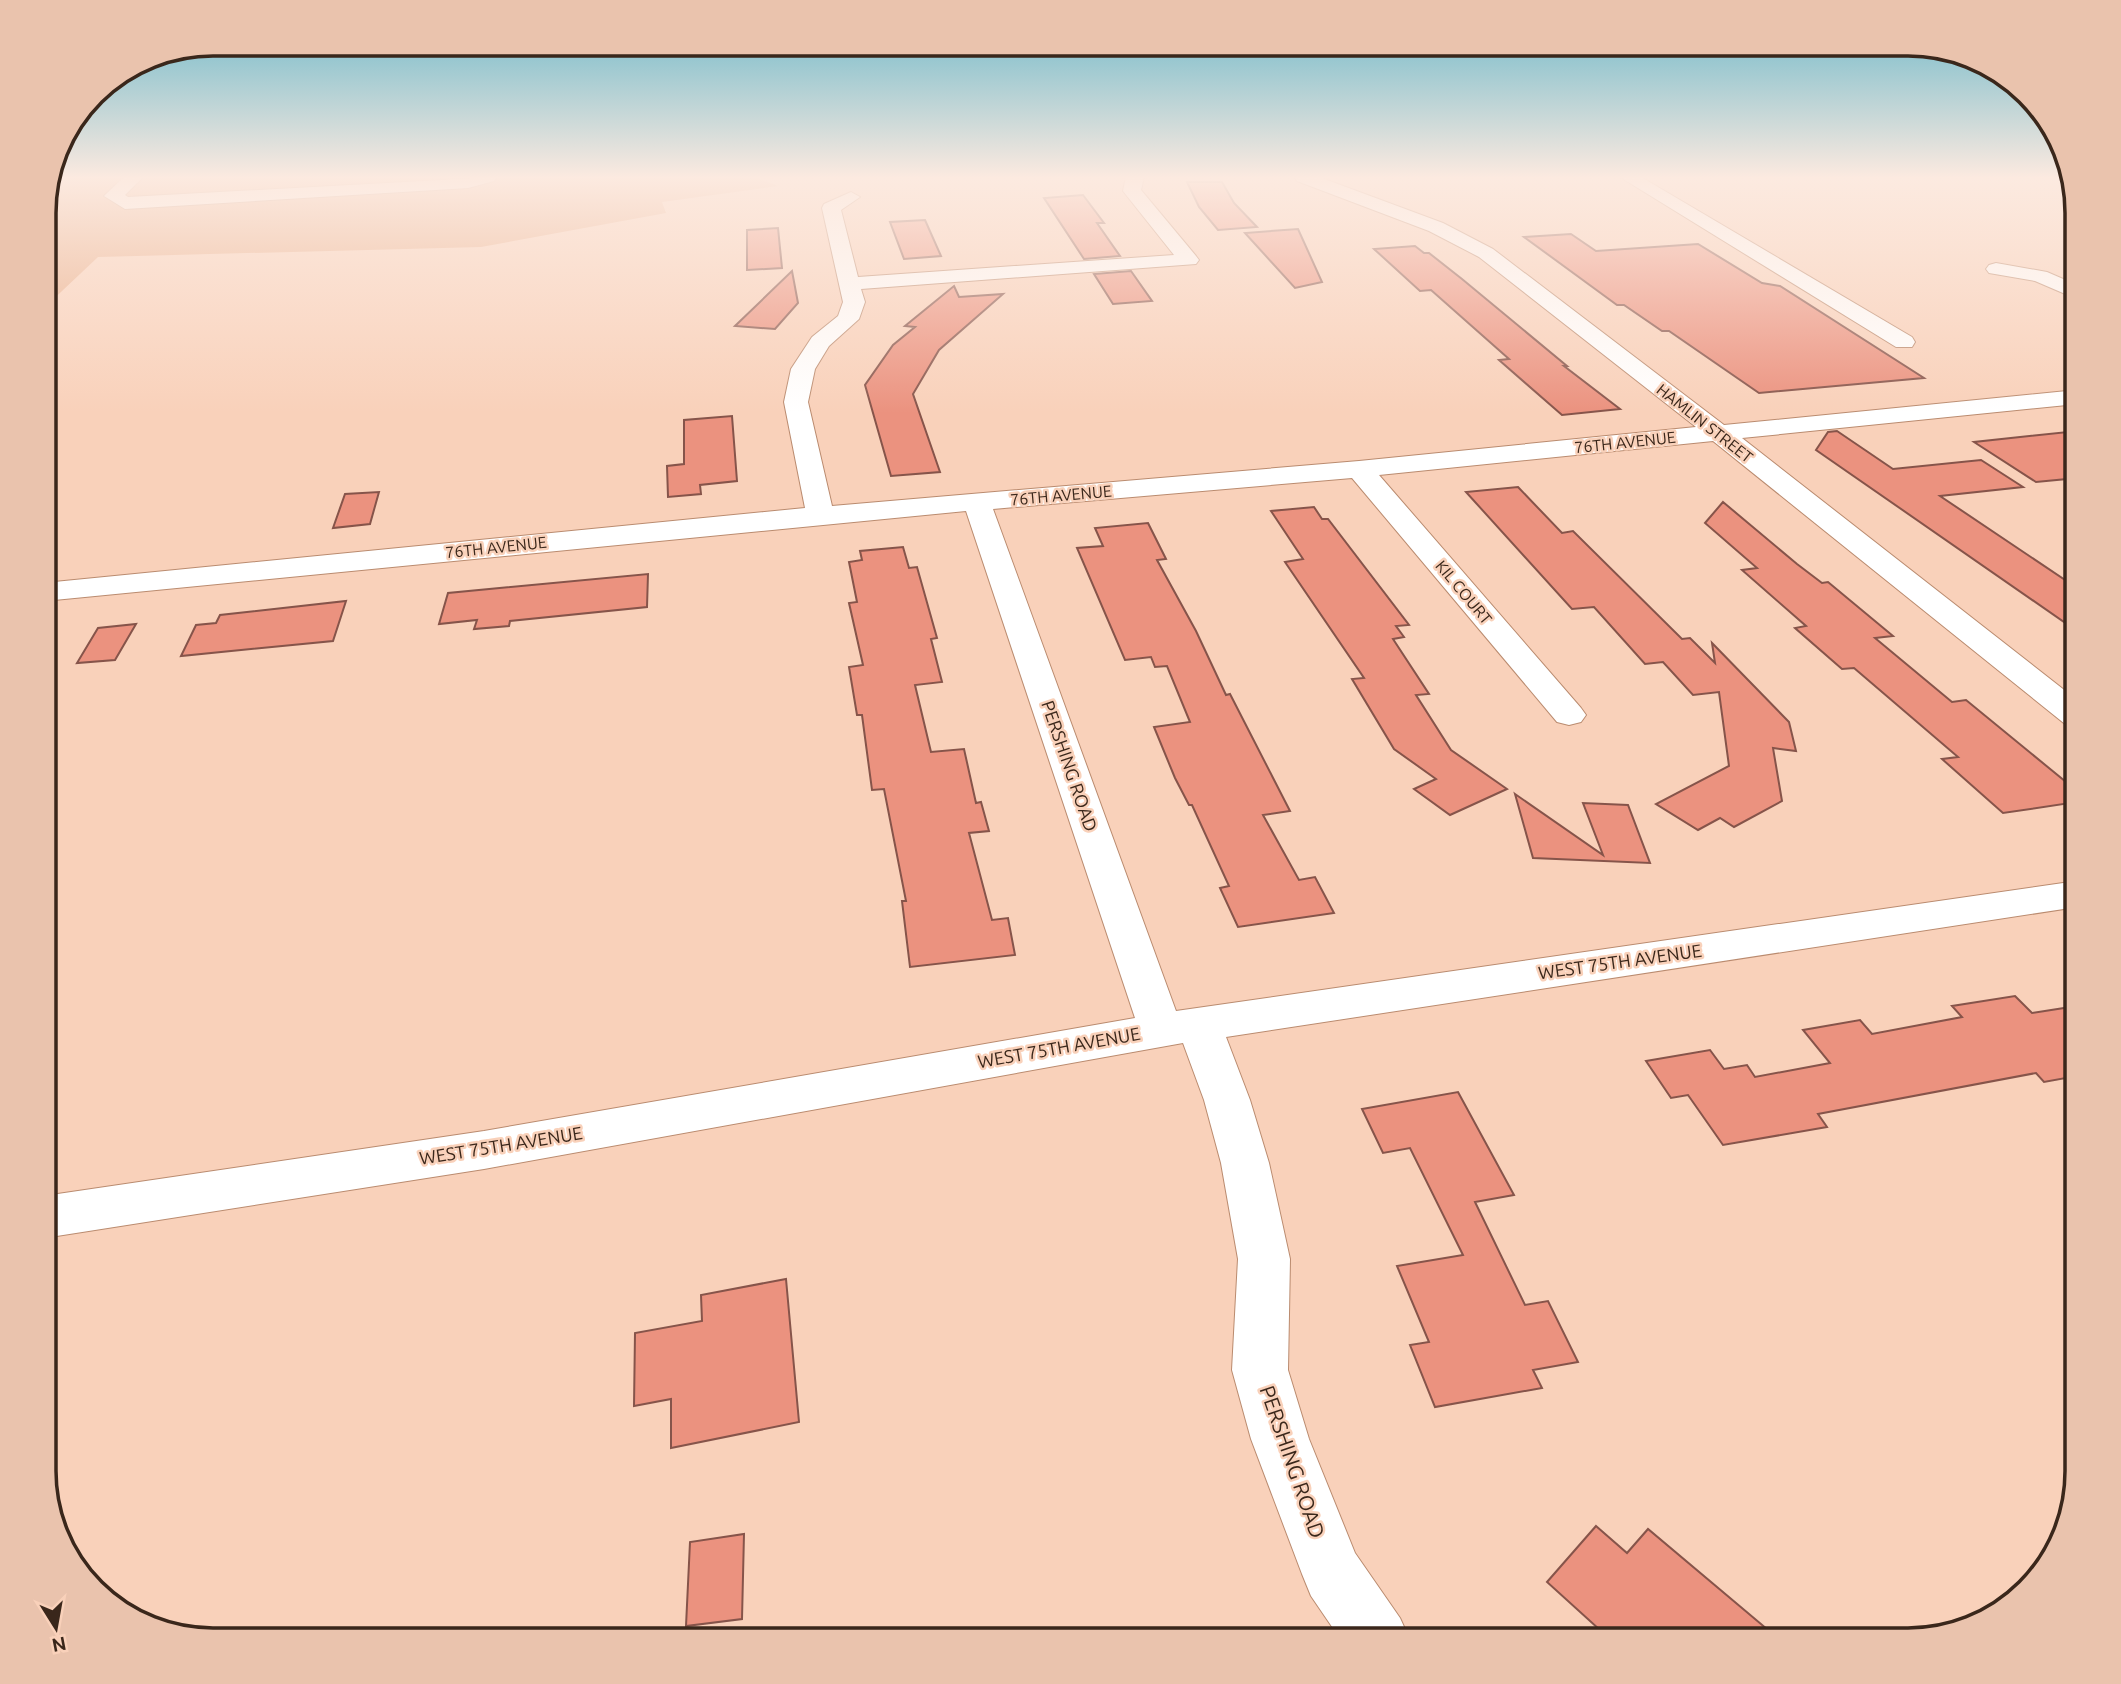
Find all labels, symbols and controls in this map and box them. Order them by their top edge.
street label: HAMLIN STREET [1653,380,1757,466]
street label: 76TH AVENUE [1573,428,1677,456]
street label: 76TH AVENUE [1010,482,1113,508]
street label: 76TH AVENUE [444,533,548,561]
street label: KIL COURT [1432,557,1496,628]
street label: PERSHING ROAD [1038,698,1102,834]
street label: WEST 75TH AVENUE [1537,940,1703,982]
street label: WEST 75TH AVENUE [976,1023,1142,1071]
street label: WEST 75TH AVENUE [418,1122,584,1168]
street label: PERSHING ROAD [1256,1382,1330,1541]
north arrow [21,1593,91,1663]
text: N [50,1633,68,1657]

